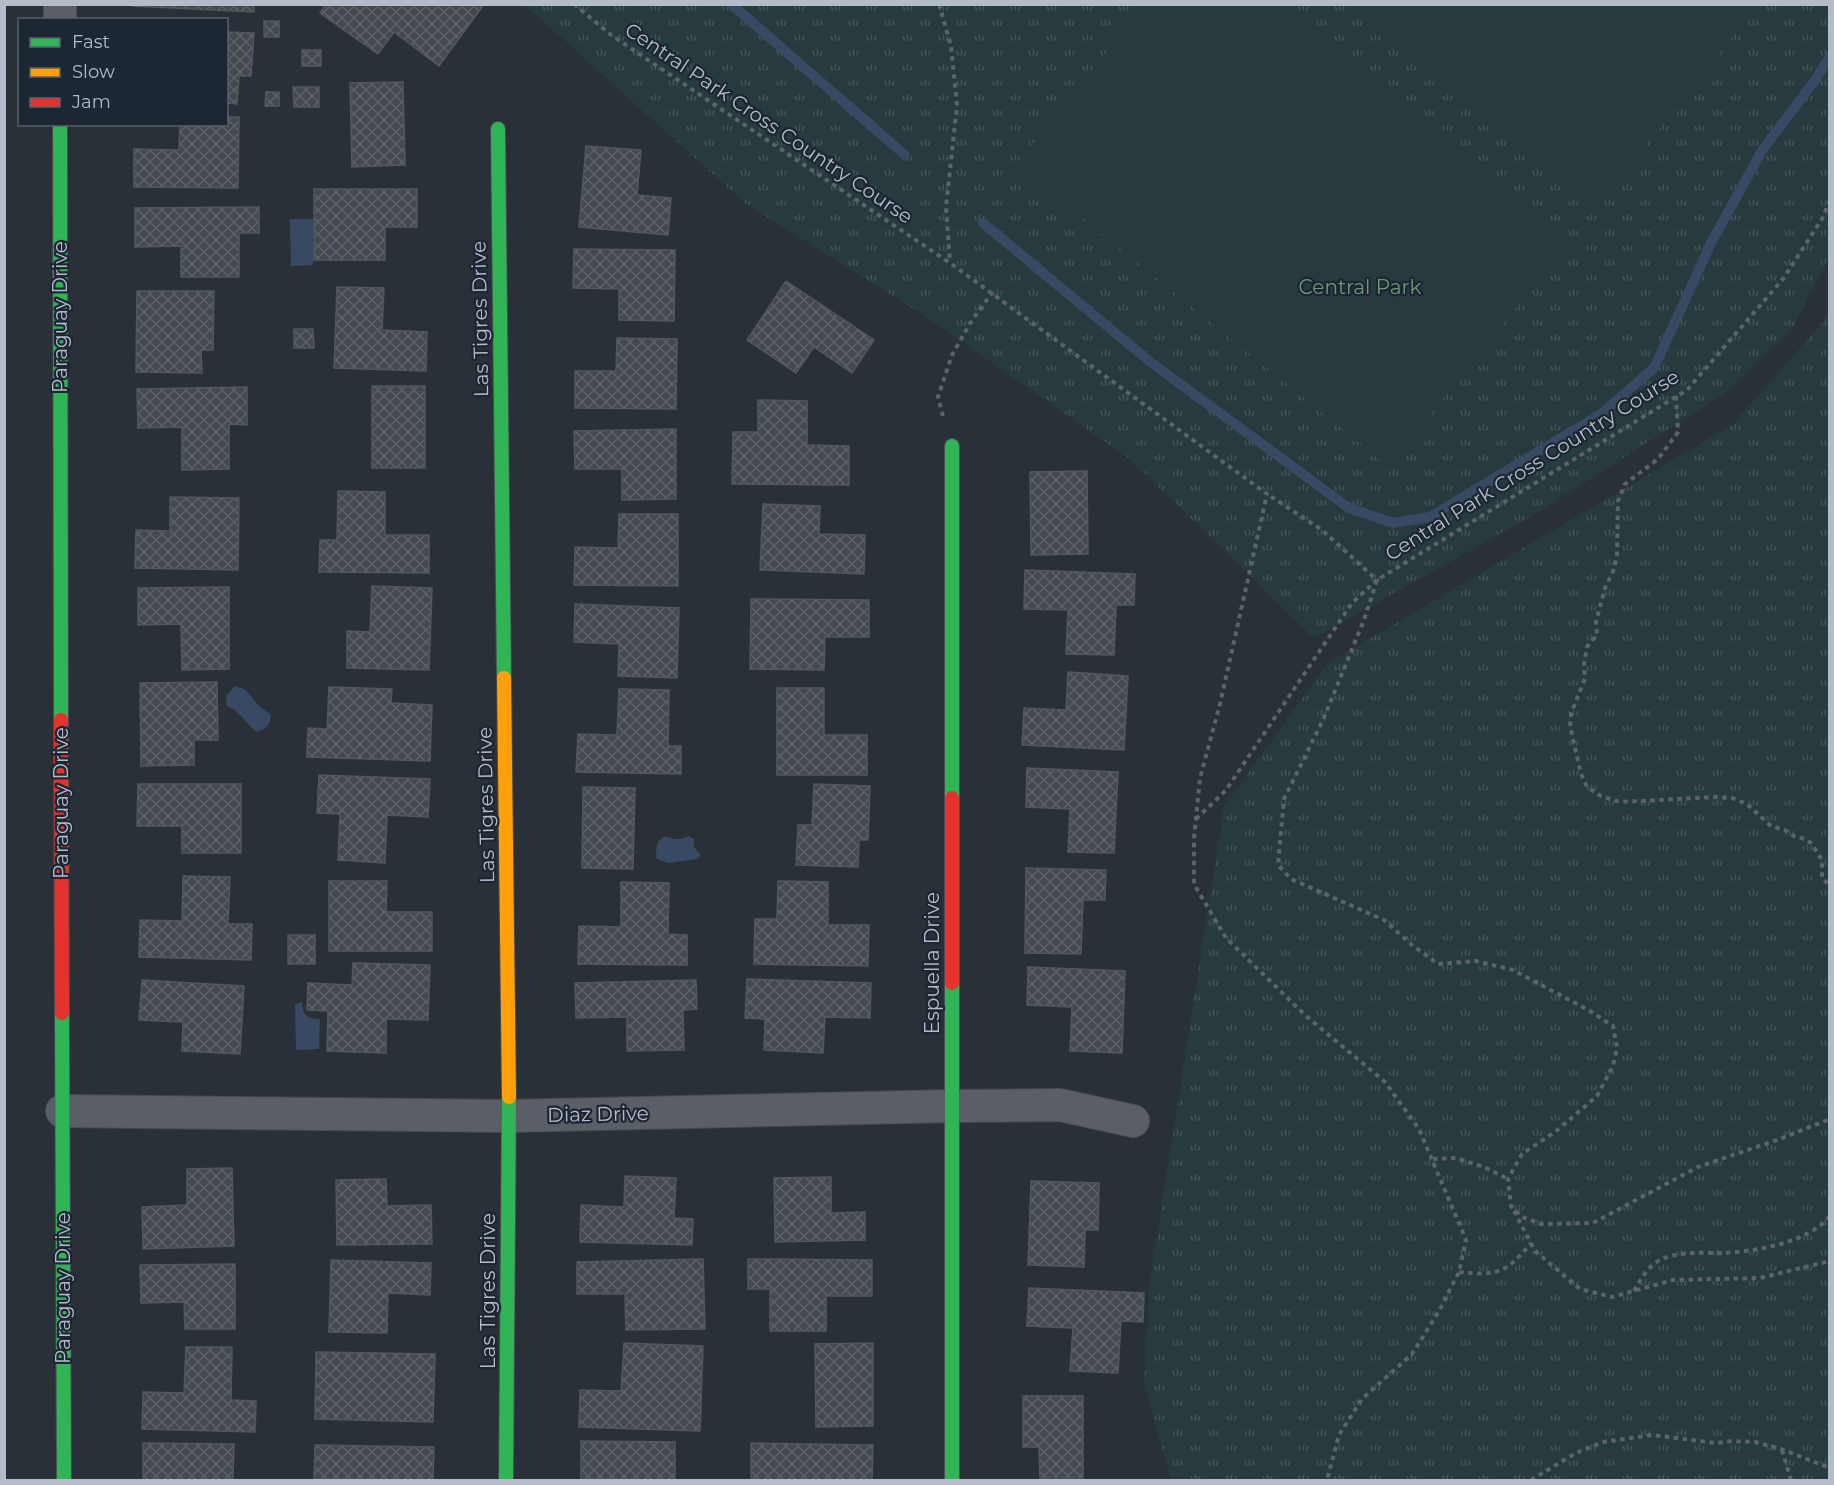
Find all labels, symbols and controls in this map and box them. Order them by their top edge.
street label: Central Park Cross Country Course [620,17,918,229]
legend [18,18,228,126]
text: Fast [72,31,110,53]
text: Slow [72,61,115,83]
text: Jam [71,91,111,113]
street label: Paraguay Drive [48,241,72,393]
street label: Las Tigres Drive [467,241,493,397]
park label: Central Park [1299,275,1421,299]
street label: Central Park Cross Country Course [1381,364,1683,566]
street label: Paraguay Drive [49,727,73,879]
street label: Las Tigres Drive [473,727,499,883]
street label: Espuella Drive [920,892,944,1034]
street label: Diaz Drive [547,1101,649,1127]
street label: Paraguay Drive [51,1212,75,1364]
street label: Las Tigres Drive [476,1213,500,1369]

